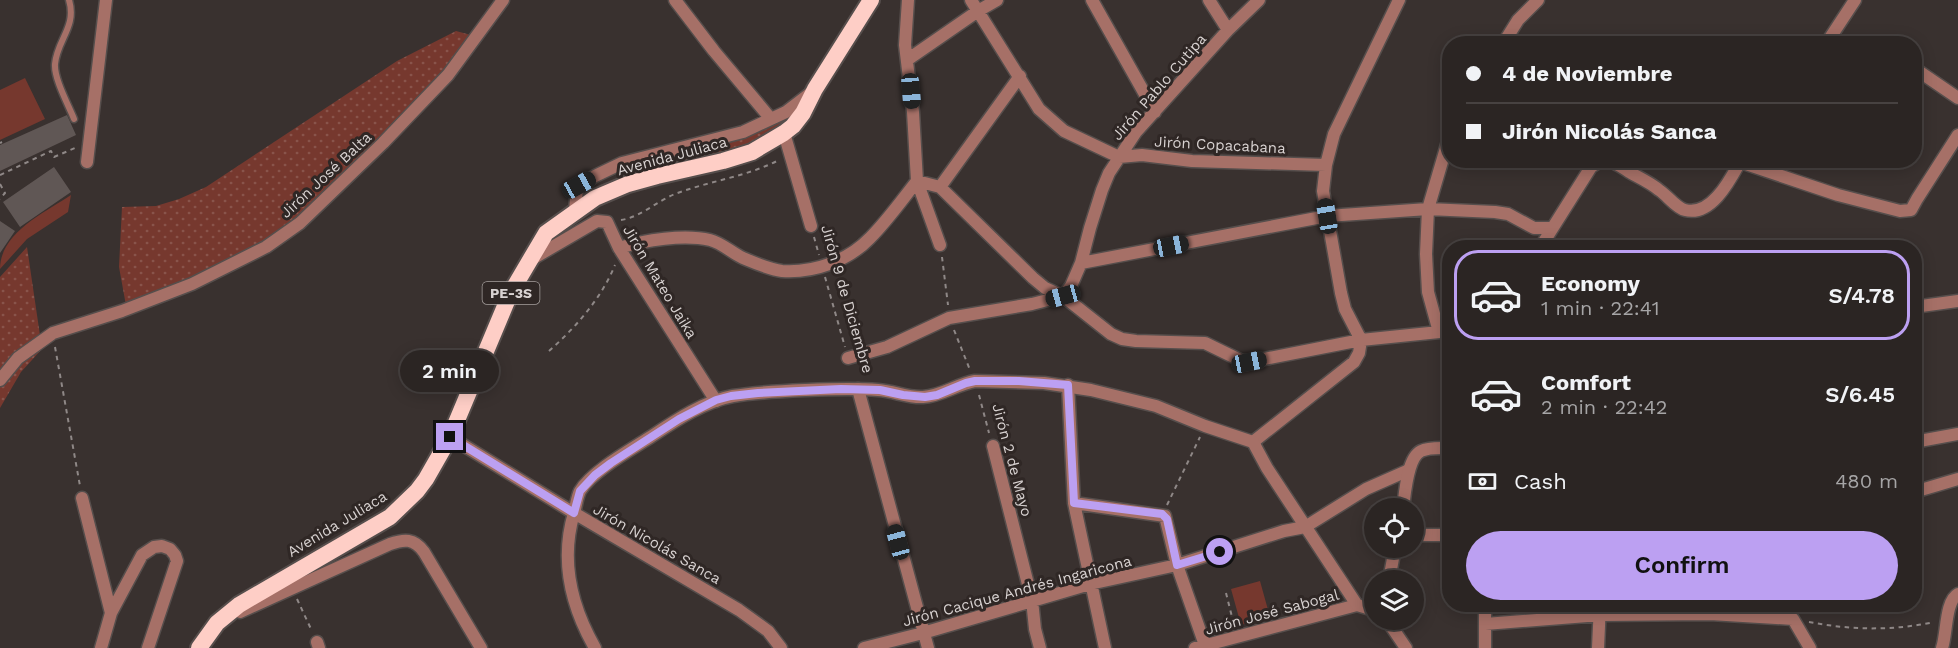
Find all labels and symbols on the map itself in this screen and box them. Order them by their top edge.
street label: Jirón Pablo Cutipa [1108,30,1210,144]
car [900,72,922,110]
street label: Jirón José Balta [277,128,376,222]
street label: Avenida Juliaca [615,133,729,179]
street label: Jirón Copacabana [1154,133,1287,157]
car [559,168,599,202]
car [1315,197,1339,235]
street label: Jirón Mateo Jaika [619,222,701,342]
street label: Jirón 9 de Diciembre [817,223,877,375]
car [1152,234,1190,258]
road number: PE-3S [482,282,540,304]
car [1043,283,1083,309]
callout: 2 min [400,350,500,392]
car [1230,350,1268,374]
street label: Jirón 2 de Mayo [988,402,1036,518]
route end [436,423,463,450]
street label: Avenida Juliaca [284,487,391,561]
street label: Jirón Nicolás Sanca [590,500,724,588]
car [885,522,911,562]
route start [1206,538,1233,565]
street label: Jirón Cacique Andrés Ingaricona [901,552,1134,630]
street label: Jirón José Sabogal [1203,585,1341,639]

